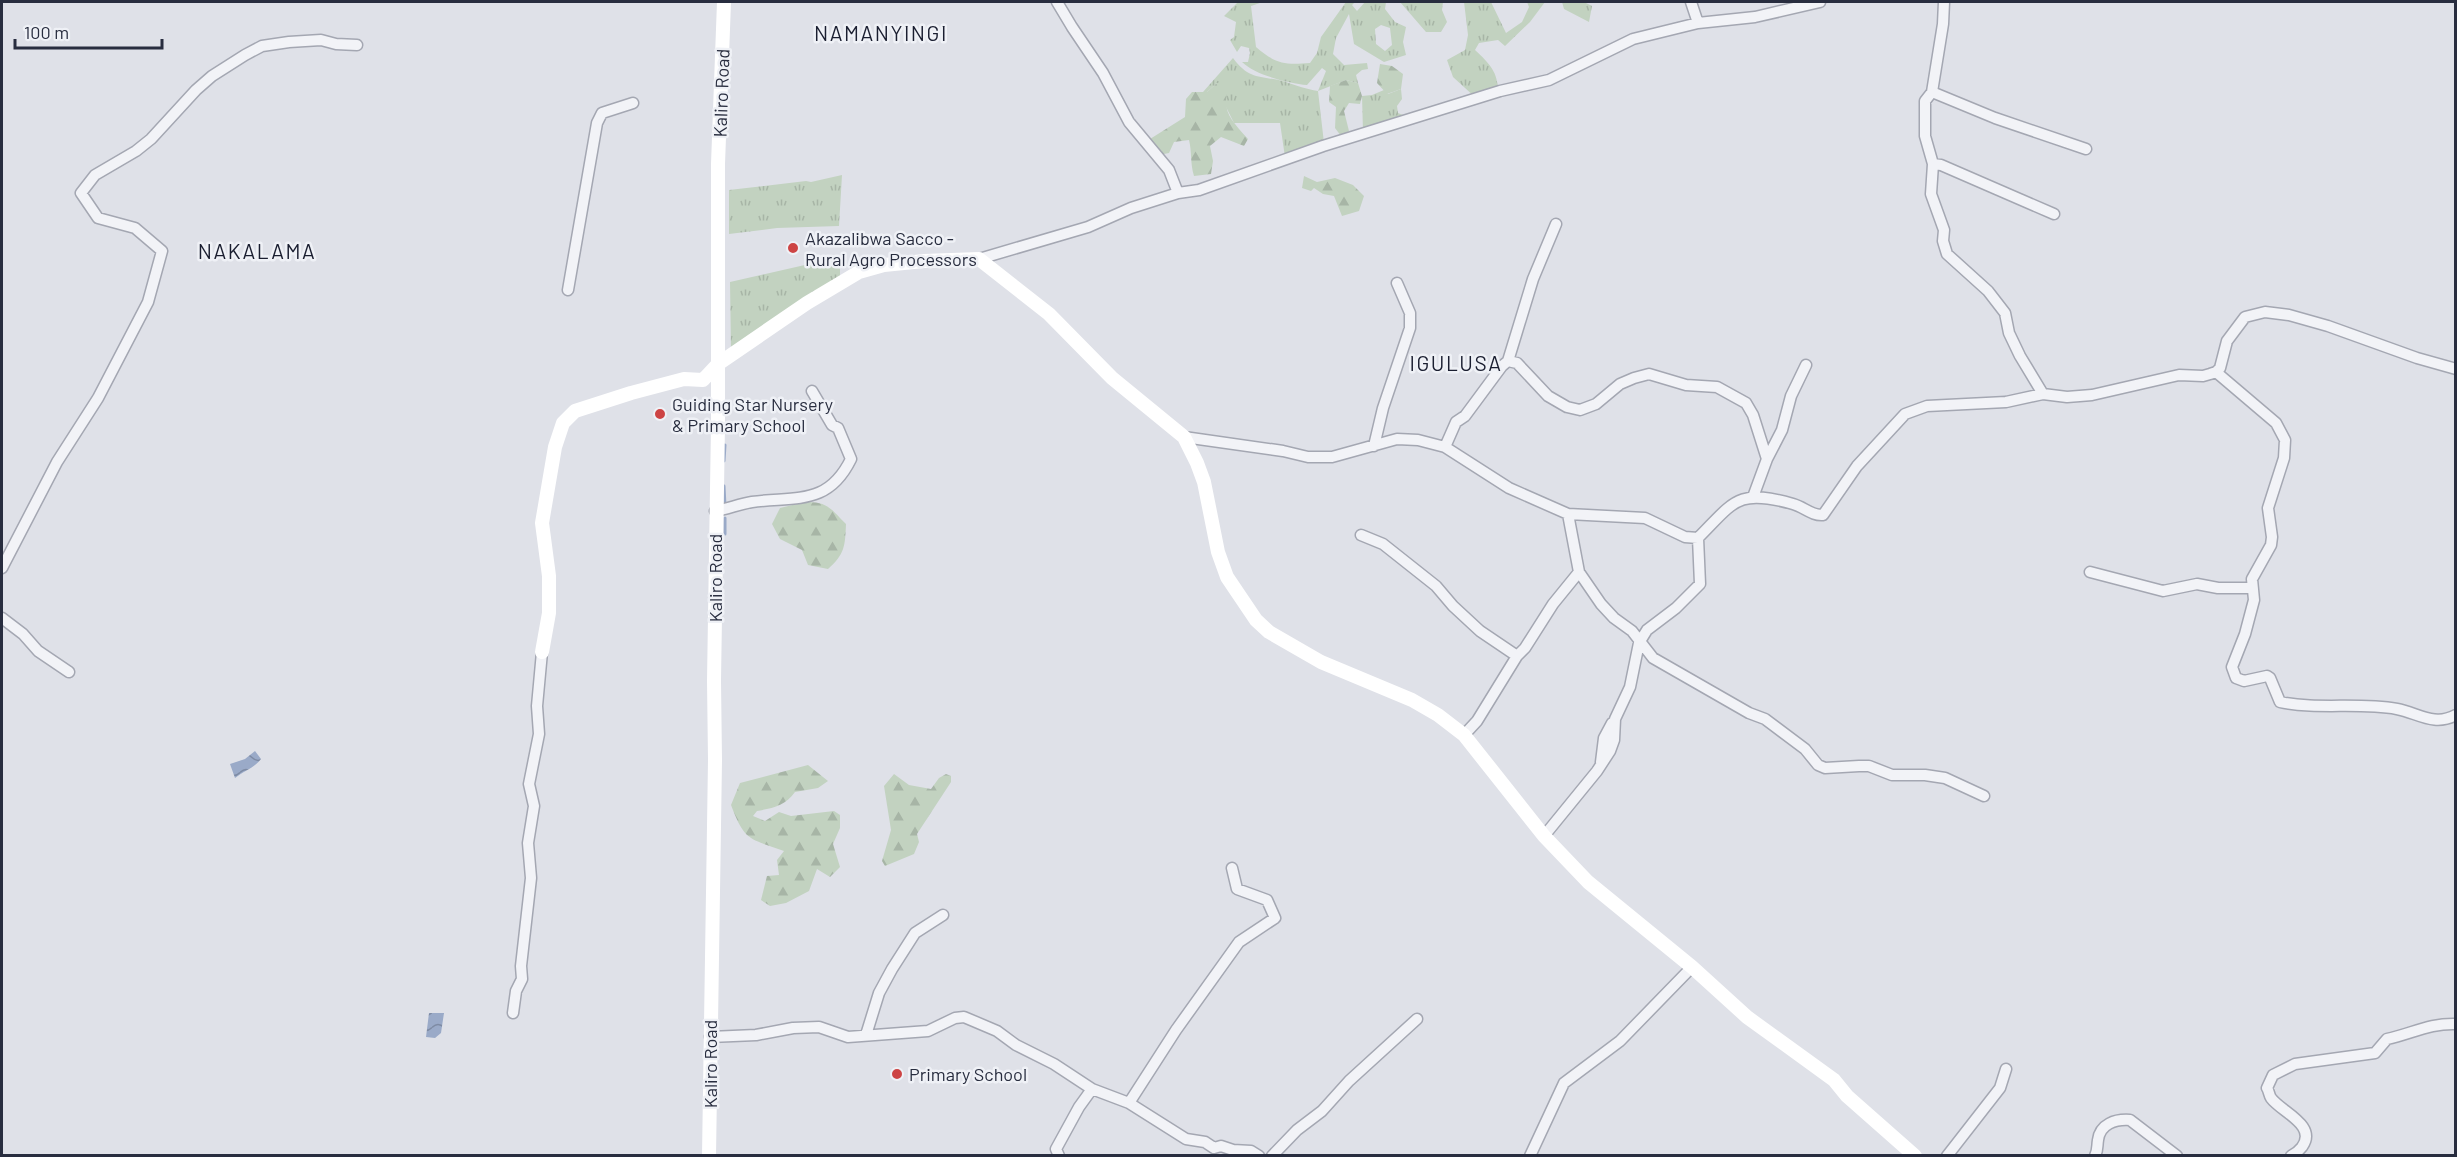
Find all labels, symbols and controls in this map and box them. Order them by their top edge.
scale bar [15,12,162,50]
district label: NAMANYINGI [814,20,948,45]
text: 100 m [24,21,69,43]
street label: Kaliro Road [708,48,734,138]
place label: Akazalibwa Sacco - Rural Agro Processors [805,227,977,270]
district label: NAKALAMA [198,238,316,263]
marker: Akazalibwa Sacco - Rural Agro Processors [786,241,800,255]
district label: IGULUSA [1410,350,1502,375]
place label: Guiding Star Nursery & Primary School [672,393,833,436]
marker: Guiding Star Nursery & Primary School [653,407,667,421]
street label: Kaliro Road [704,534,726,622]
street label: Kaliro Road [699,1020,721,1108]
place label: Primary School [909,1063,1027,1085]
marker: Primary School [890,1067,904,1081]

